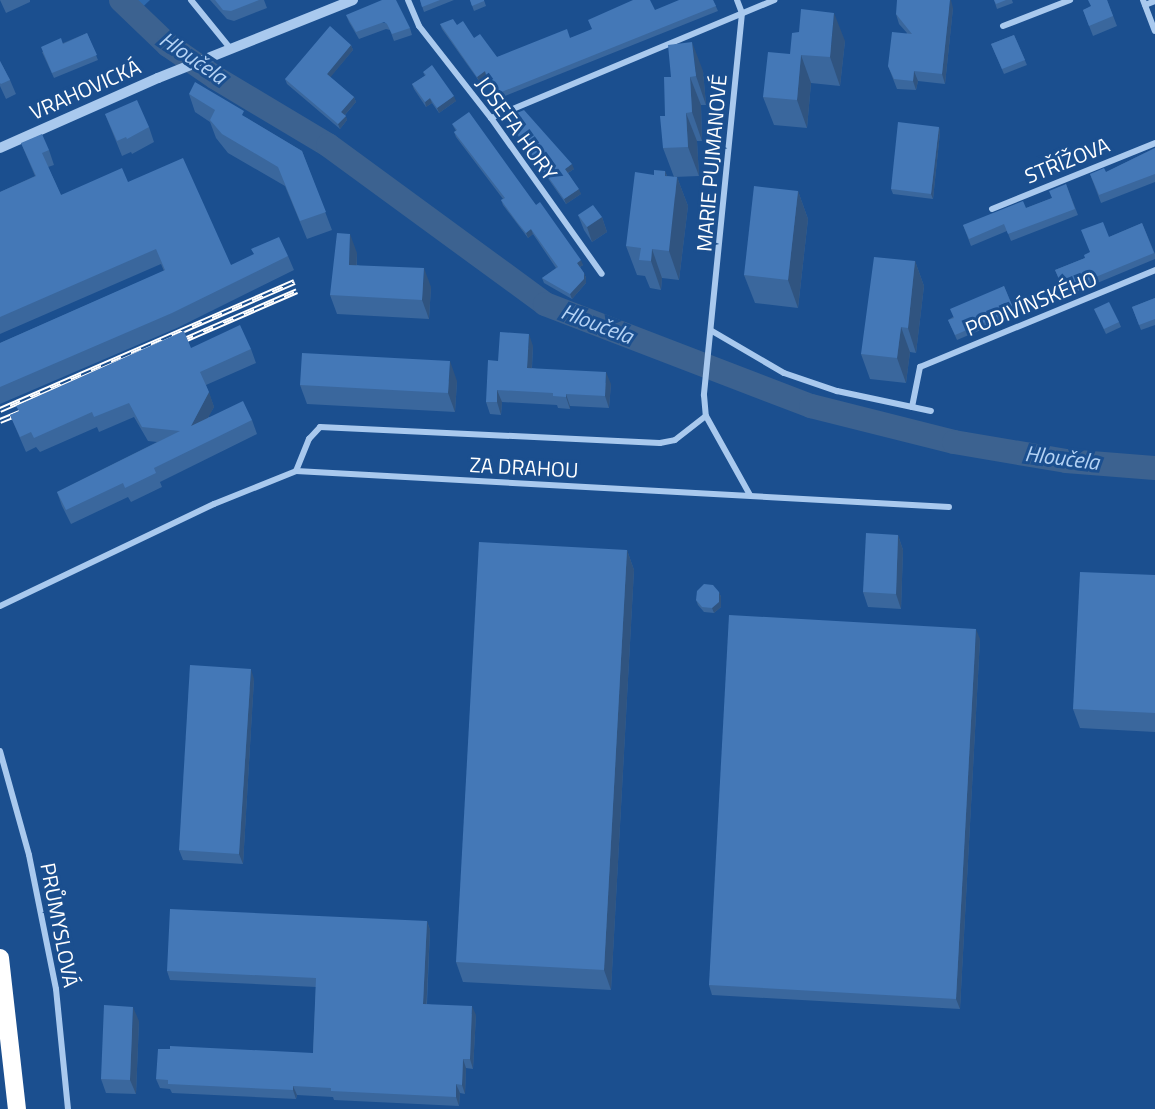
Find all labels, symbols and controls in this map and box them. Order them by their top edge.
water label: Hloučela [155,26,231,90]
street label: VRAHOVICKÁ [26,53,144,125]
street label: JOSEFA HORY [471,71,563,185]
street label: MARIE PUJMANOVÉ [691,73,731,253]
street label: STŘÍŽOVA [1021,132,1113,188]
street label: PODIVÍNSKÉHO [962,265,1100,341]
water label: Hloučela [557,298,637,350]
water label: Hloučela [1023,440,1101,476]
street label: ZA DRAHOU [469,452,579,482]
street label: PRŮMYSLOVÁ [36,861,84,989]

